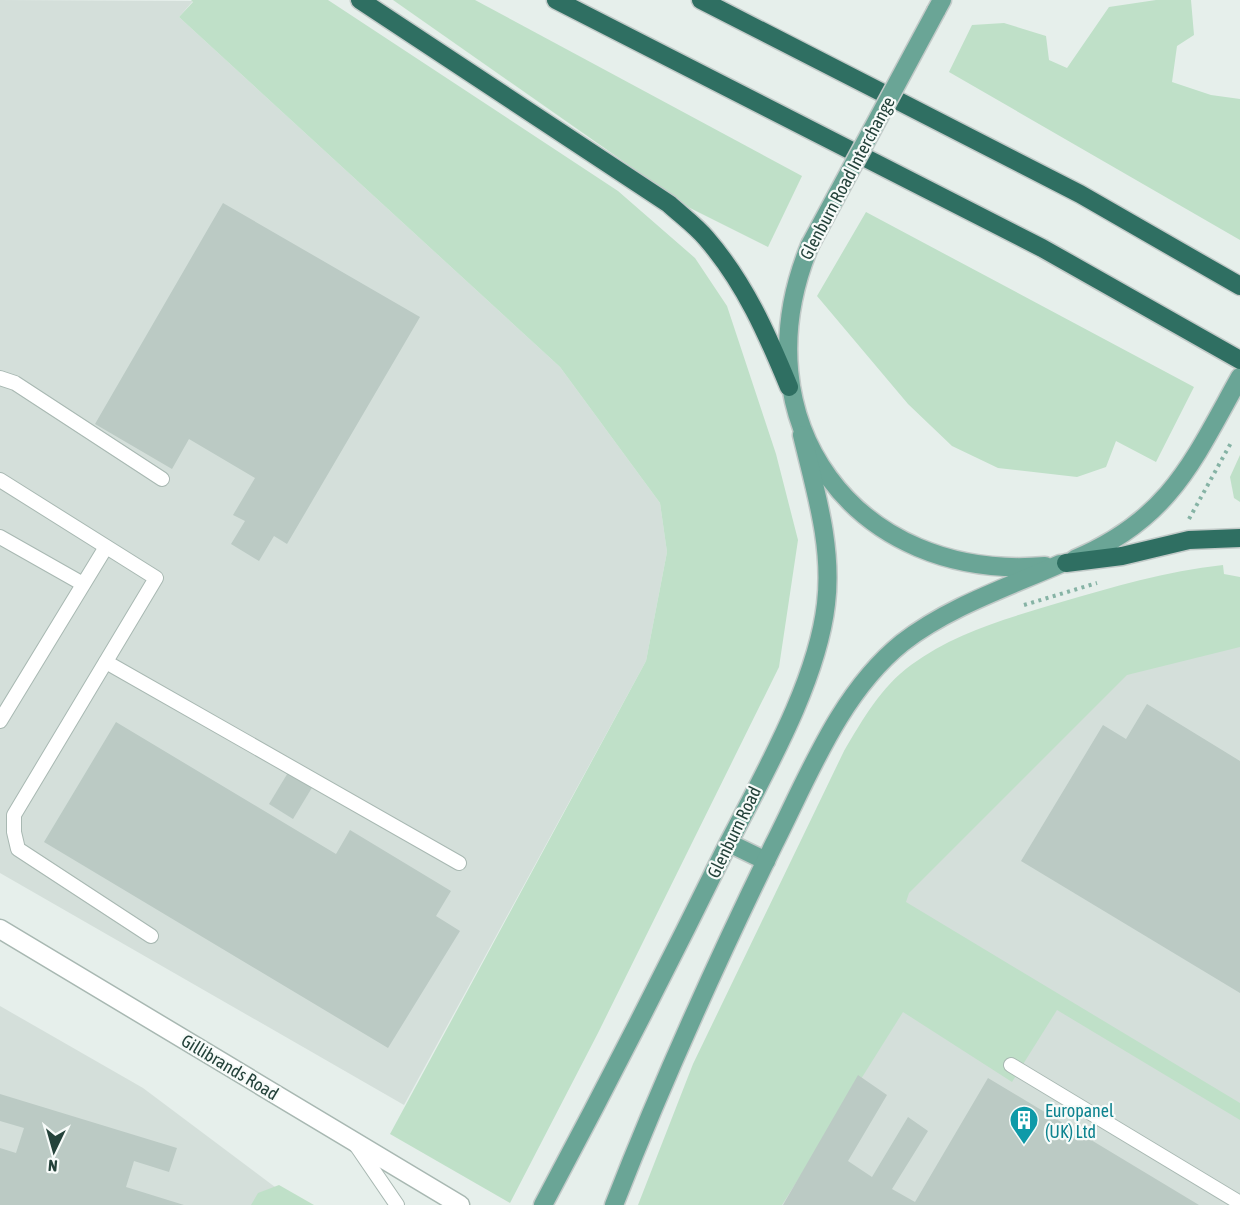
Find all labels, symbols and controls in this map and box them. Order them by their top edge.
street label: Glenburn Road Interchange [795,93,899,263]
street label: Glenburn Road [703,783,765,881]
street label: Gillibrands Road [178,1030,282,1104]
place label: Europanel (UK) Ltd [1045,1100,1114,1142]
building icon: Europanel (UK) Ltd [1008,1104,1040,1146]
north arrow [24,1121,84,1181]
text: N [47,1157,58,1175]

